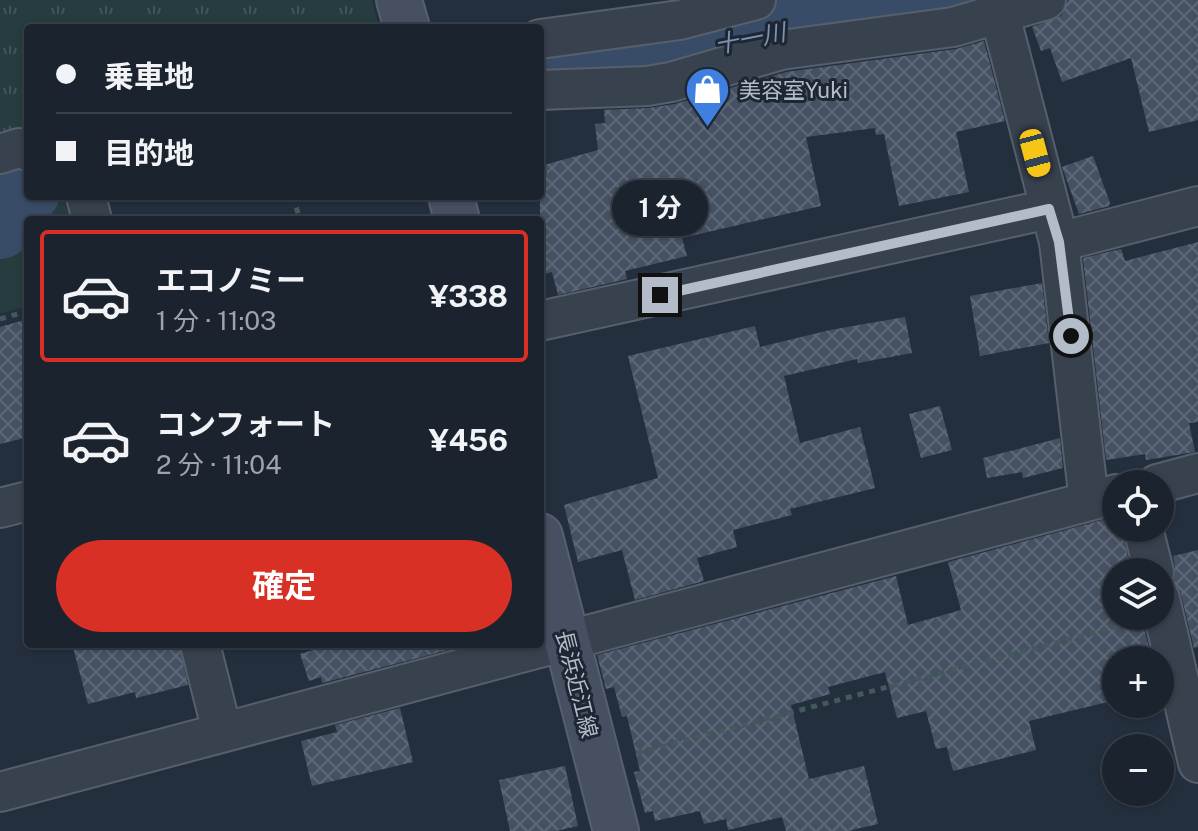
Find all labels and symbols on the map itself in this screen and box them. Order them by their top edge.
water label: 十一川 [712,17,791,59]
shop icon: 美容室Yuki [684,66,732,129]
place label: 美容室Yuki [739,77,848,103]
car [1017,127,1053,179]
callout: 1 分 [612,179,708,235]
route end [642,277,678,313]
route start [1053,318,1089,354]
street label: 長浜近江線 [551,627,603,741]

